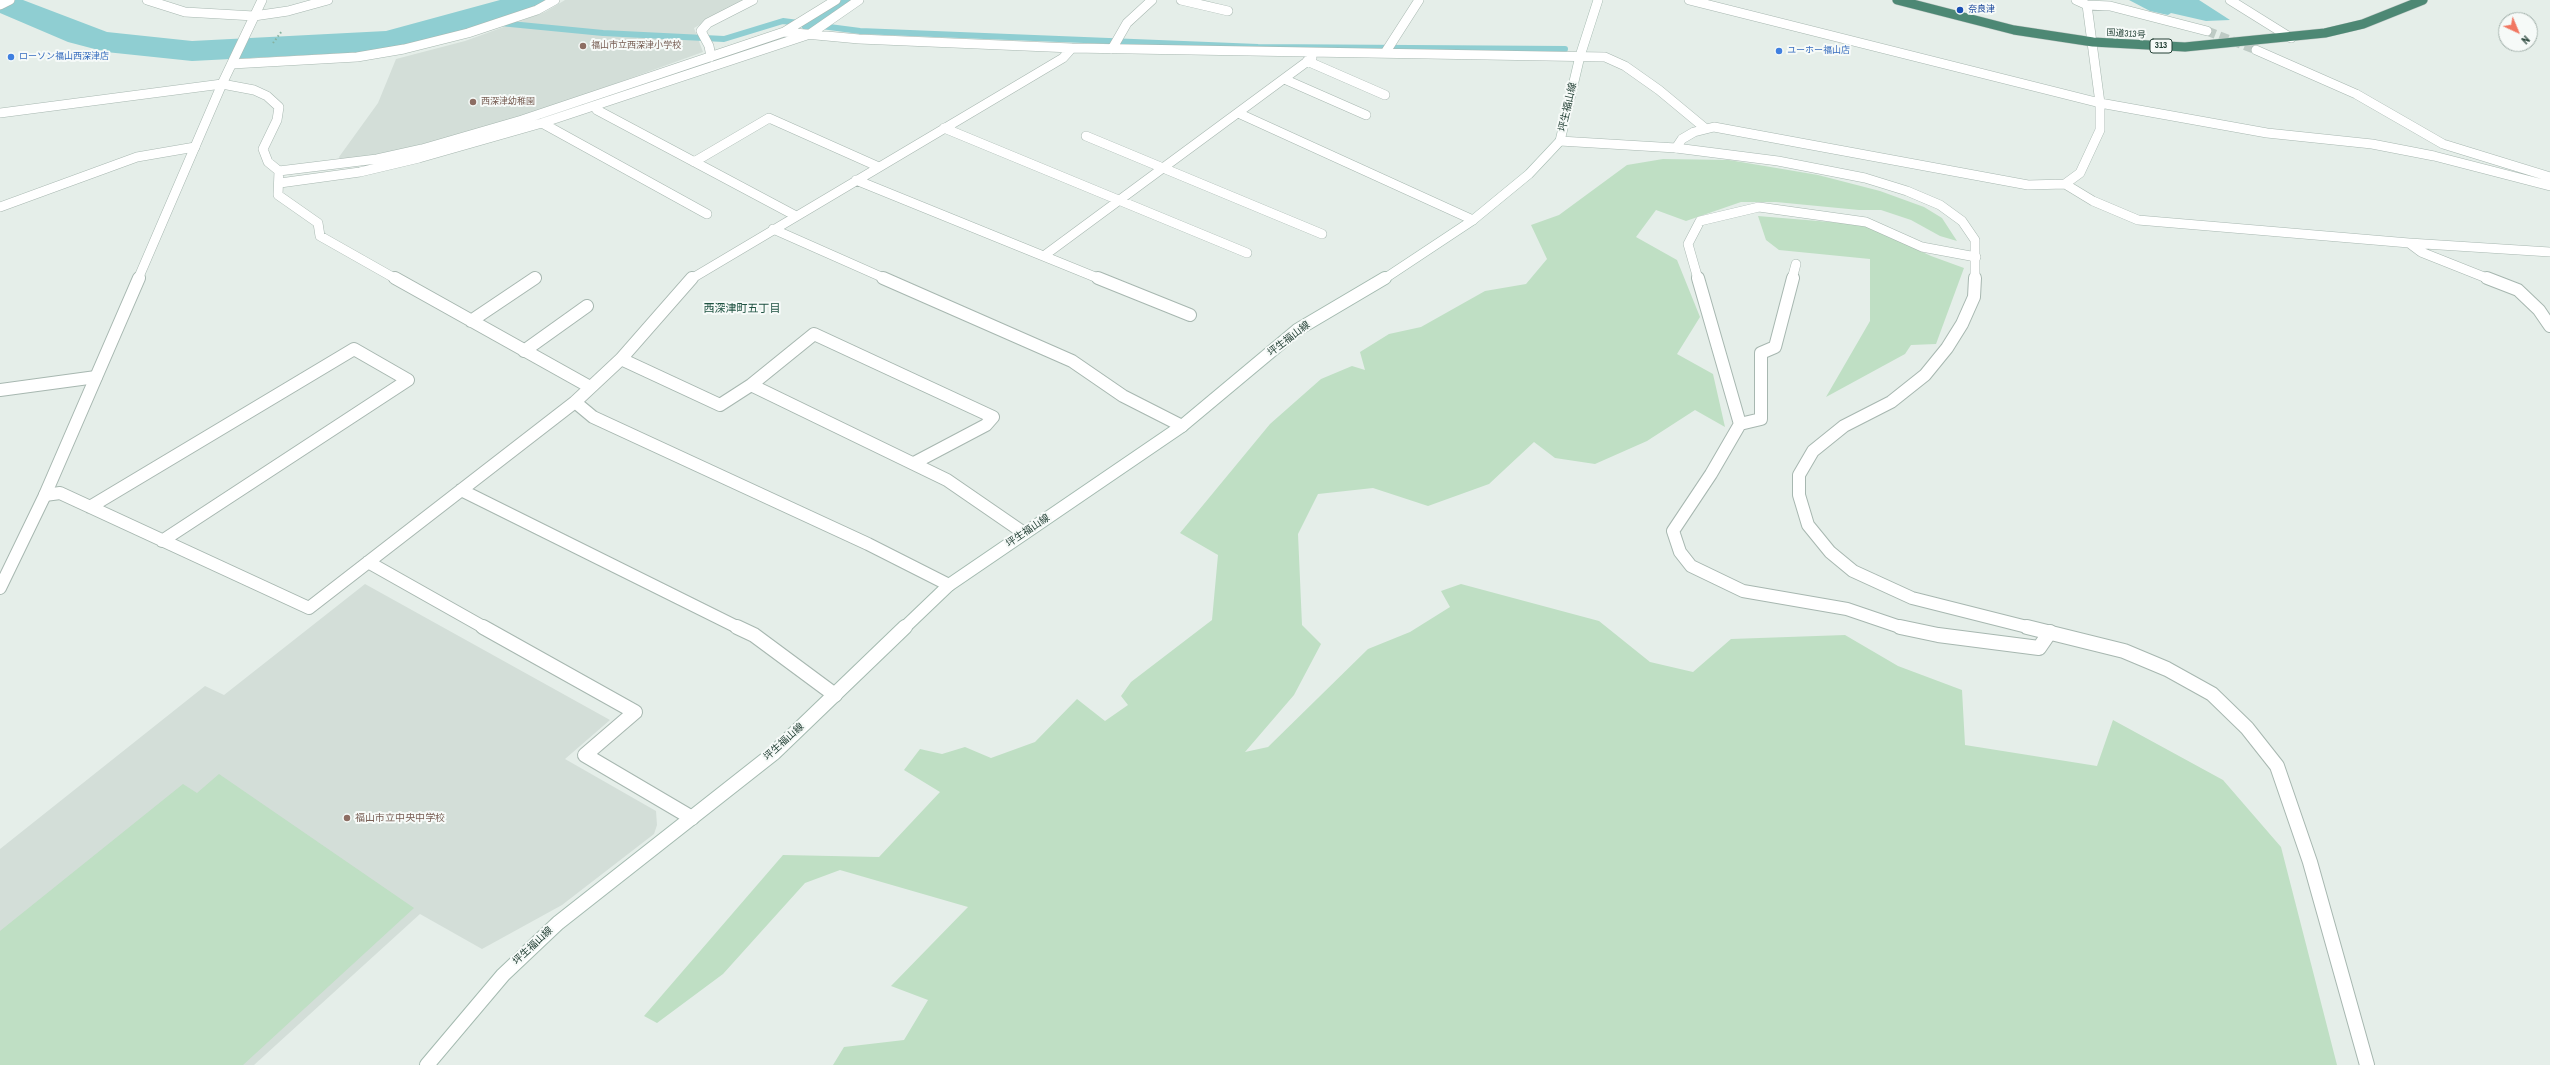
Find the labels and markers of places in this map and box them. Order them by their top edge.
marker: 奈良津 [1955,5,1965,15]
place label: 奈良津 [1968,5,1995,15]
marker: 福山市立西深津小学校 [578,41,588,51]
place label: 福山市立西深津小学校 [591,41,681,51]
marker: ユーホー福山店 [1774,46,1784,56]
place label: ユーホー福山店 [1787,46,1850,56]
marker: ローソン福山西深津店 [6,52,16,62]
place label: ローソン福山西深津店 [19,52,109,62]
marker: 西深津幼稚園 [468,97,478,107]
place label: 西深津幼稚園 [481,97,535,107]
place label: 福山市立中央中学校 [355,812,445,824]
marker: 福山市立中央中学校 [342,813,352,823]

